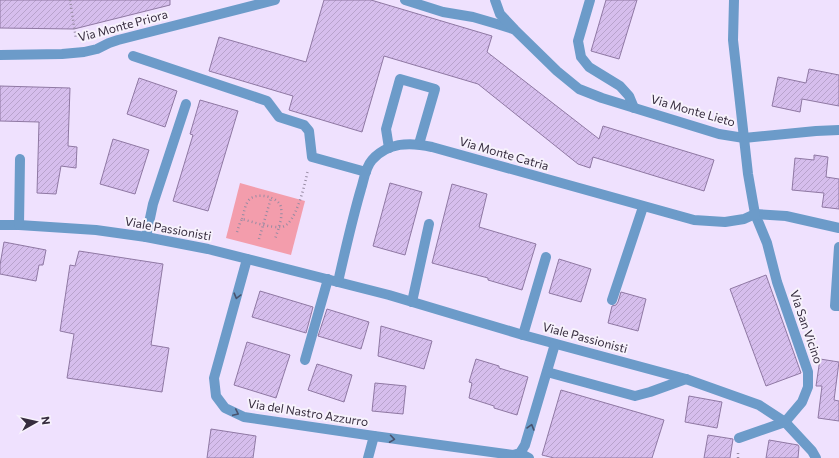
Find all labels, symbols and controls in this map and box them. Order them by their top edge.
street label: Via Monte Priora [76,6,169,44]
street label: Via Monte Lieto [650,91,737,129]
street label: Via Monte Catria [458,134,551,173]
street label: Viale Passionisti [124,214,213,243]
street label: Via San Vicino [788,288,826,365]
one-way arrow [233,293,241,300]
street label: Viale Passionisti [541,319,629,355]
street label: Via del Nastro Azzurro [247,396,369,428]
north arrow [16,402,56,442]
one-way arrow [232,408,240,416]
text: N [39,416,53,426]
one-way arrow [526,424,535,431]
one-way arrow [389,434,395,443]

